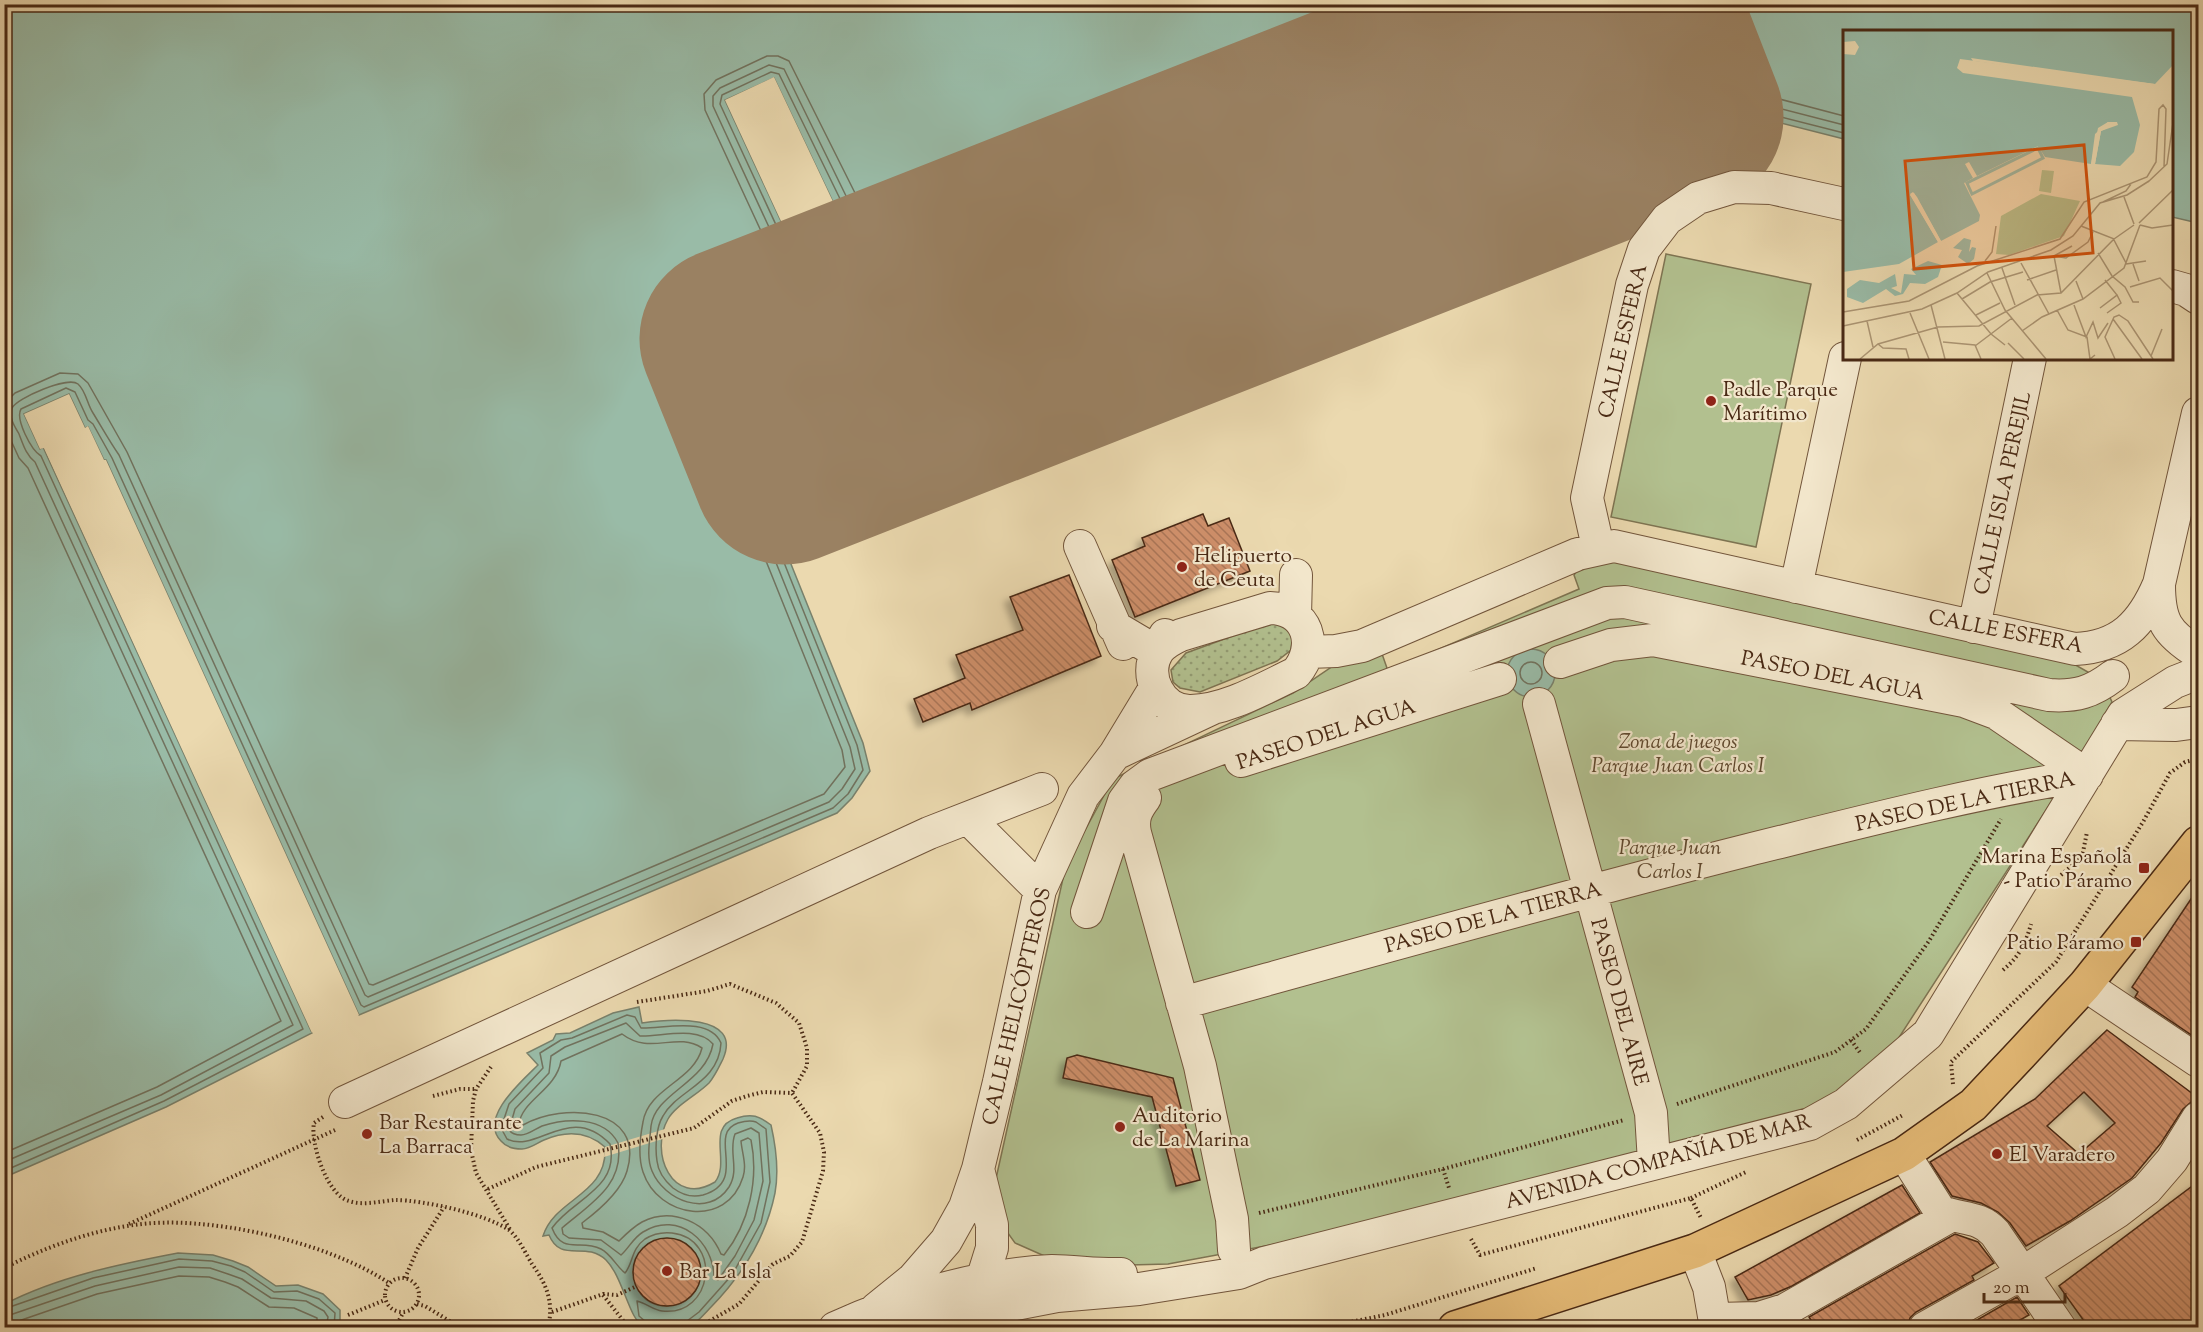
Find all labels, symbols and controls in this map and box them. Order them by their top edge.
inset map [1843,30,2173,360]
street label: CALLE ESFERA [1592,261,1656,421]
place label: Padle Parque Marítimo [1723,376,1838,430]
street label: CALLE ISLA PEREJIL [1968,389,2040,598]
marker: Padle Parque Marítimo [1704,394,1718,408]
place label: Helipuerto de Ceuta [1194,542,1292,596]
marker: Helipuerto de Ceuta [1175,560,1189,574]
street label: CALLE ESFERA [1926,603,2086,663]
street label: PASEO DEL AGUA [1738,644,1927,710]
street label: PASEO DEL AGUA [1233,693,1420,779]
park label: Zona de juegos Parque Juan Carlos I [1591,728,1765,782]
street label: PASEO DE LA TIERRA [1853,765,2078,841]
park label: Parque Juan Carlos I [1619,834,1721,888]
place label: Marina Española - Patio Páramo [1982,843,2132,897]
marker: Marina Española - Patio Páramo [2137,861,2151,875]
street label: PASEO DE LA TIERRA [1382,875,1605,962]
street label: CALLE HELICÓPTEROS [976,884,1060,1128]
street label: PASEO DEL AIRE [1581,915,1655,1090]
place label: Patio Páramo [2007,929,2124,959]
marker: Patio Páramo [2129,935,2143,949]
place label: Auditorio de La Marina [1132,1102,1250,1156]
street label: AVENIDA COMPAÑÍA DE MAR [1502,1108,1815,1218]
place label: Bar Restaurante La Barraca [379,1109,522,1163]
marker: Auditorio de La Marina [1113,1120,1127,1134]
marker: Bar Restaurante La Barraca [360,1127,374,1141]
place label: El Varadero [2009,1141,2115,1171]
marker: El Varadero [1990,1147,2004,1161]
place label: Bar La Isla [679,1258,772,1288]
marker: Bar La Isla [660,1264,674,1278]
scale bar [1984,1266,2065,1304]
text: 20 m [1993,1276,2030,1302]

